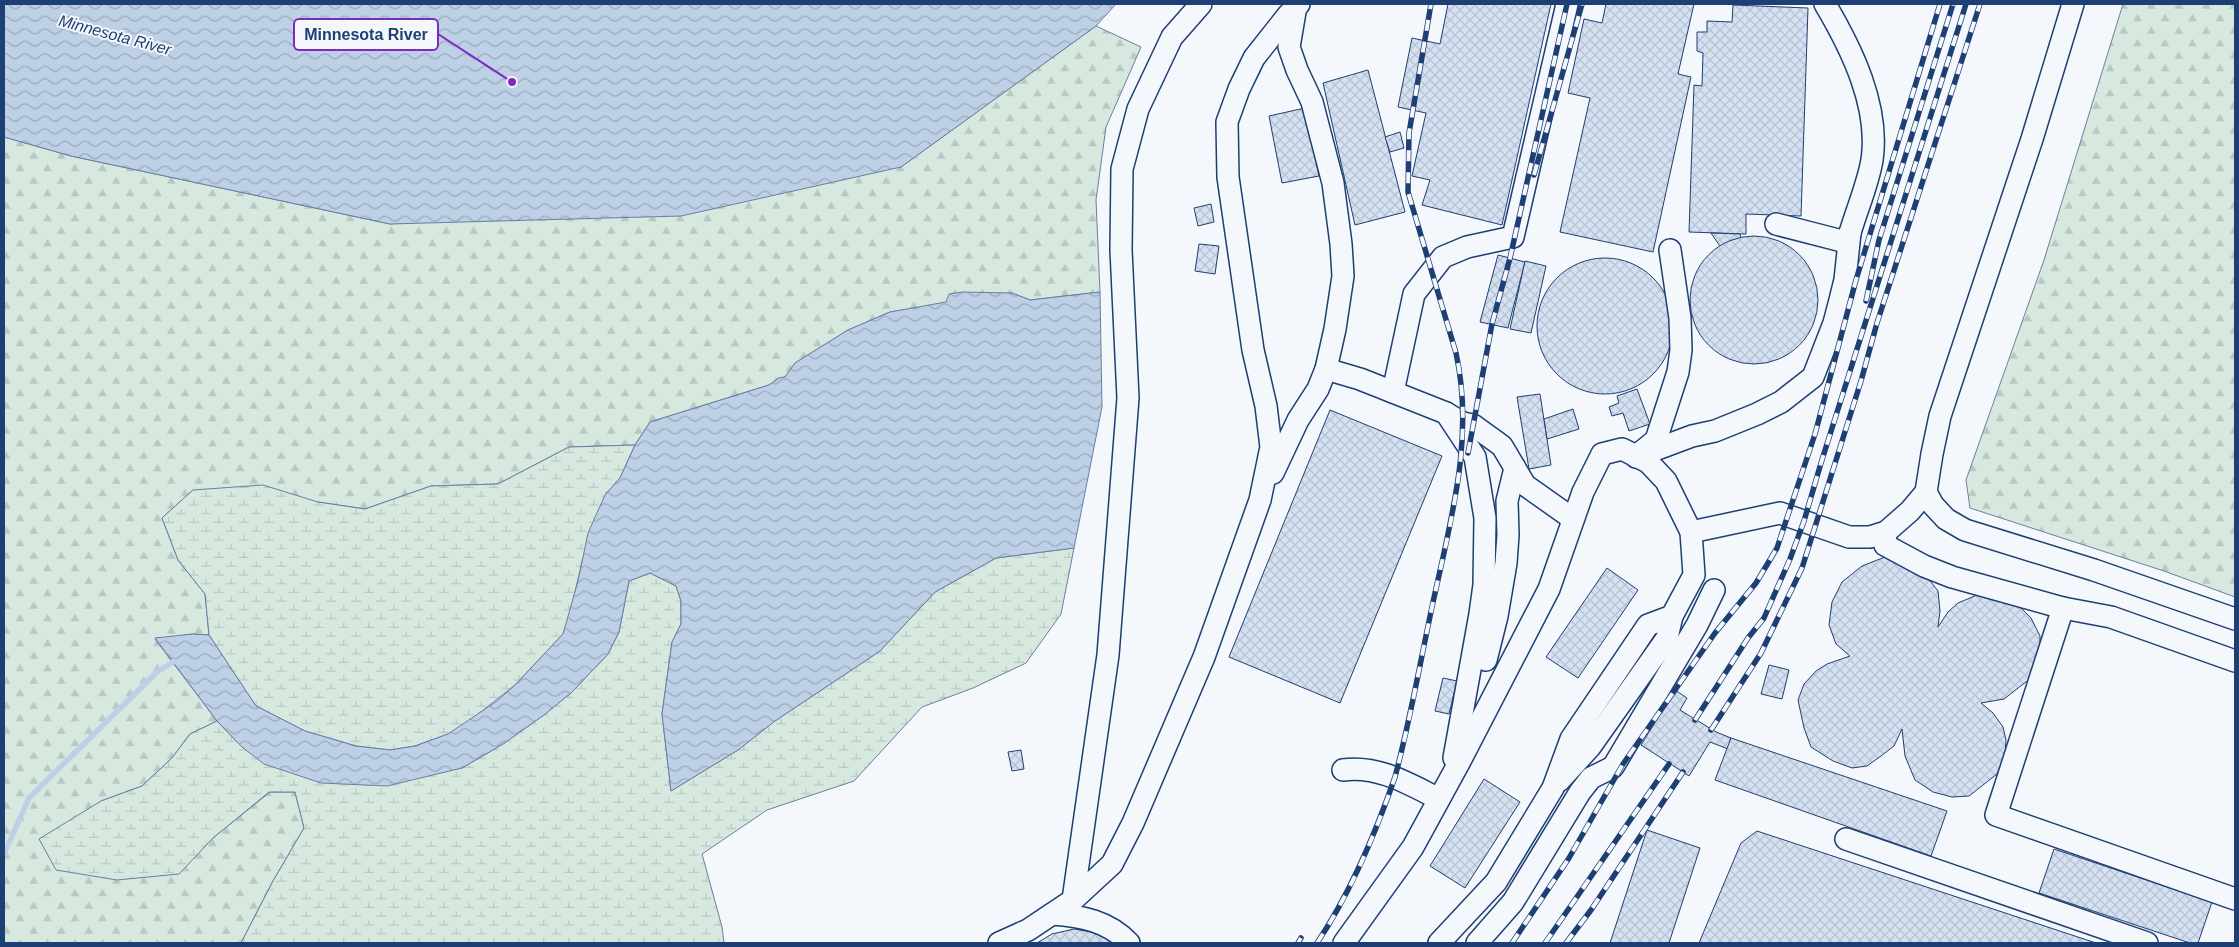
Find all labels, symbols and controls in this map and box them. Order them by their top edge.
water label: Minnesota River [57,12,174,58]
callout: Minnesota River [294,19,438,50]
text: Minnesota River [304,26,428,43]

